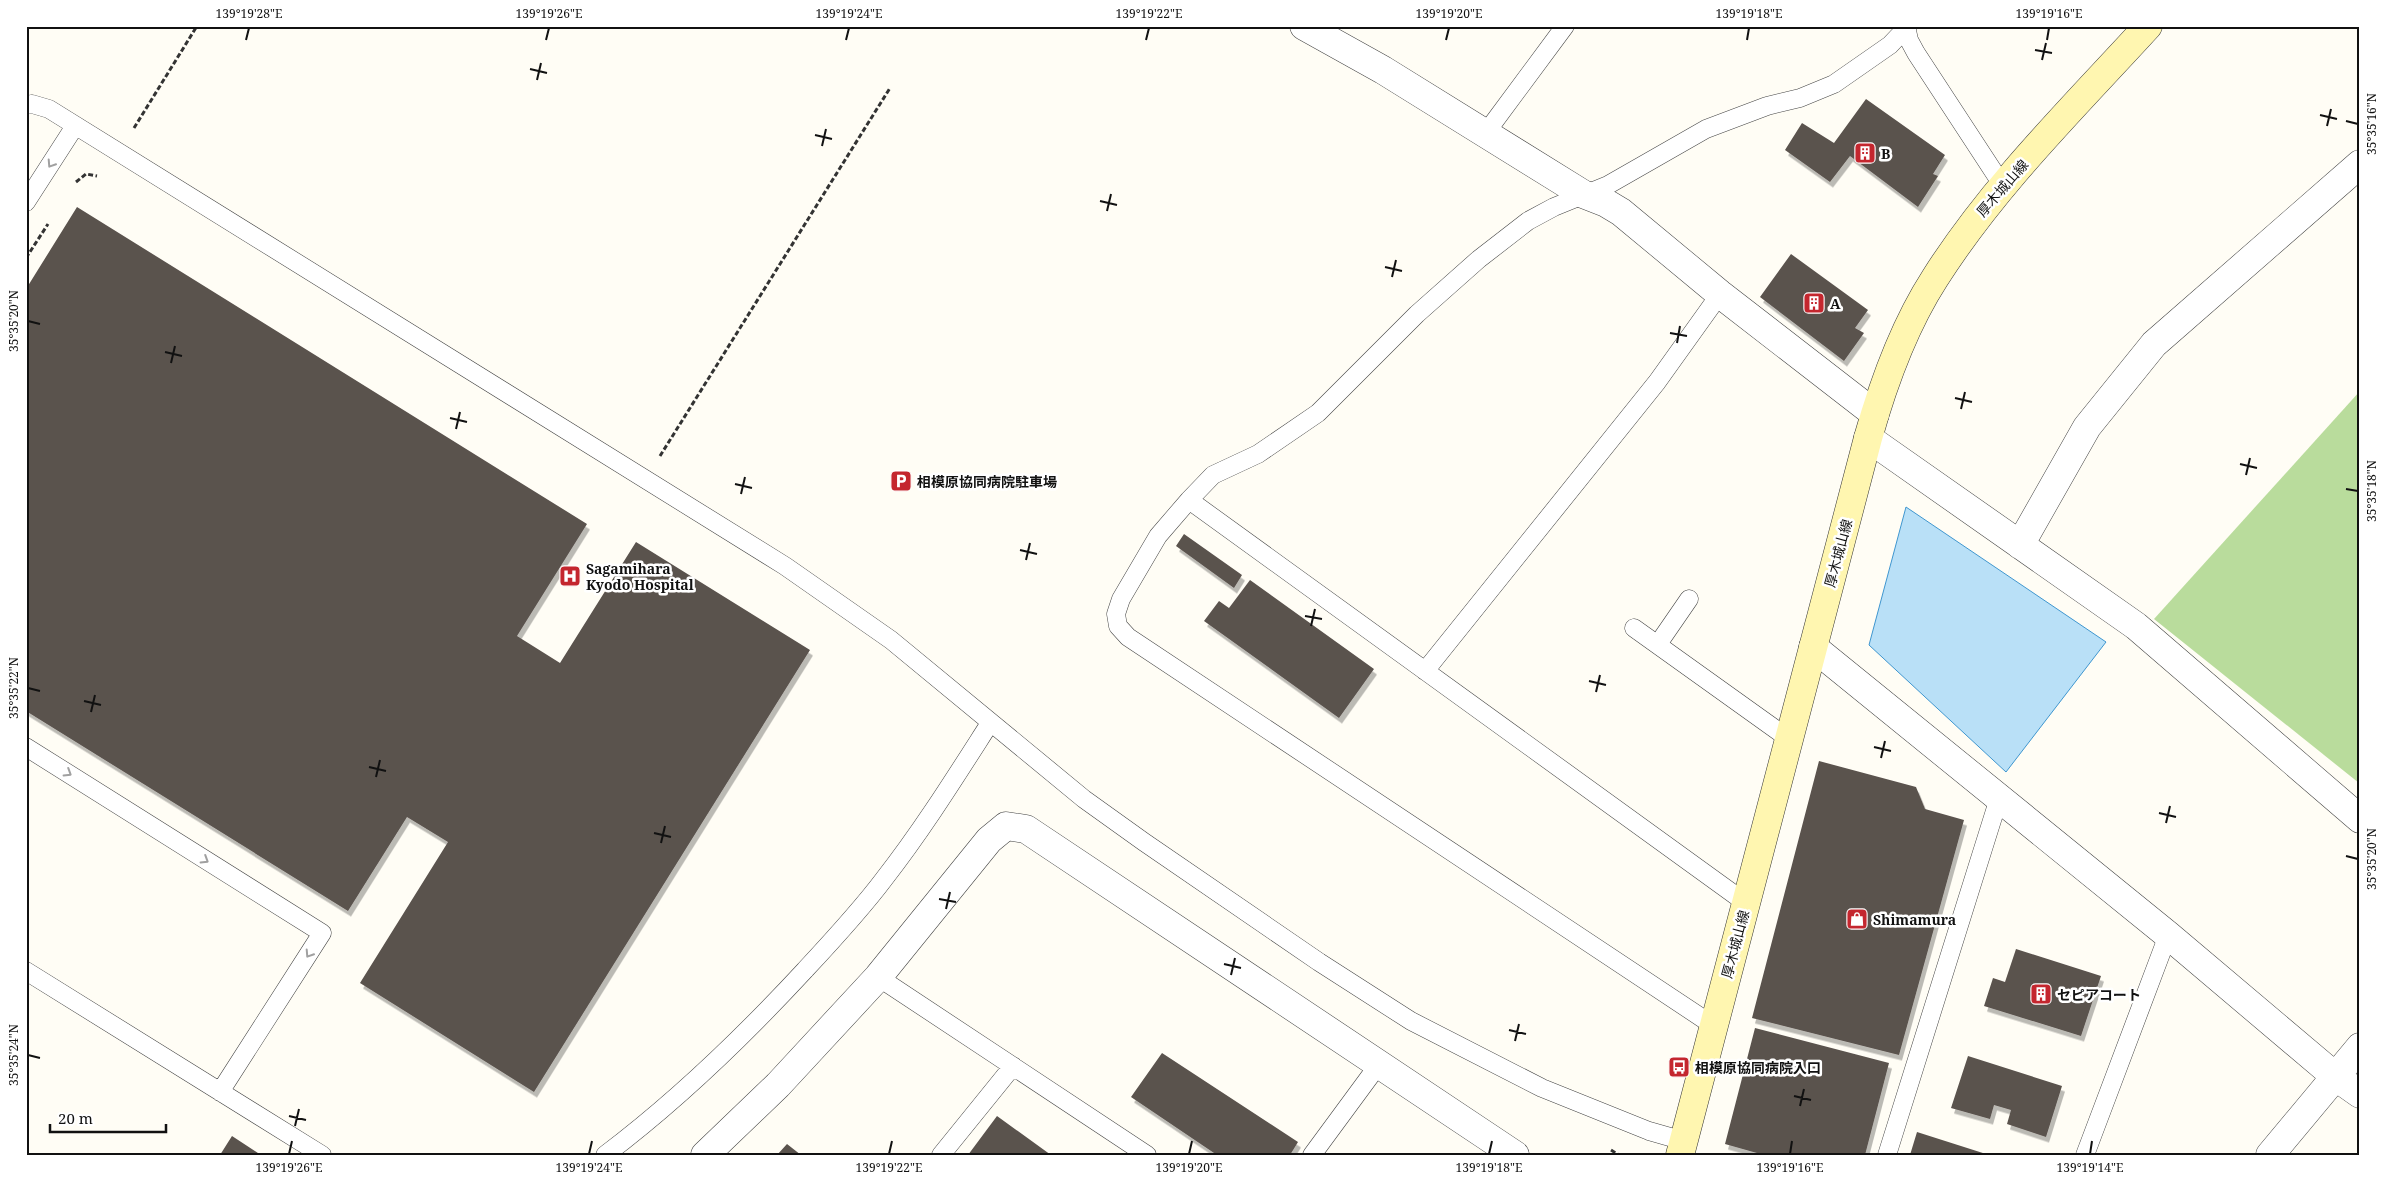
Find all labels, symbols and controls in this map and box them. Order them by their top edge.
text: 139°19'28"E [216,5,282,22]
text: 139°19'26"E [516,5,582,22]
text: 139°19'24"E [816,5,882,22]
text: 139°19'22"E [1116,5,1182,22]
text: 139°19'20"E [1416,5,1482,22]
text: 139°19'18"E [1716,5,1782,22]
text: 139°19'16"E [2016,5,2082,22]
text: 35°35'16"N [2363,93,2380,155]
building icon: B [1853,141,1877,165]
place label: B [1881,144,1890,163]
street label: 厚木城山線 [1972,155,2032,221]
one-way arrow [47,159,57,168]
text: 35°35'20"N [5,290,22,352]
building icon: A [1802,291,1826,315]
place label: A [1830,294,1841,313]
text: 35°35'18"N [2363,460,2380,522]
parking icon: 相模原協同病院駐車場 [889,469,913,493]
place label: 相模原協同病院駐車場 [917,472,1057,491]
street label: 厚木城山線 [1820,517,1856,589]
place label: Sagamihara Kyodo Hospital [586,559,694,594]
hospital icon: Sagamihara Kyodo Hospital [558,564,582,588]
text: 35°35'22"N [5,657,22,719]
one-way arrow [62,767,71,776]
text: 35°35'20"N [2363,828,2380,890]
one-way arrow [200,853,209,863]
shop icon: Shimamura [1845,907,1869,931]
street label: 厚木城山線 [1717,908,1753,980]
place label: Shimamura [1873,910,1956,929]
one-way arrow [306,948,315,957]
building icon: セピアコート [2029,982,2053,1006]
place label: セピアコート [2057,985,2141,1004]
text: 35°35'24"N [5,1024,22,1086]
bus stop icon: 相模原協同病院入口 [1667,1055,1691,1079]
place label: 相模原協同病院入口 [1695,1058,1821,1077]
scale bar [50,1101,166,1133]
text: 20 m [58,1108,93,1128]
text: 139°19'26"E [256,1159,322,1176]
text: 139°19'24"E [556,1159,622,1176]
text: 139°19'22"E [856,1159,922,1176]
text: 139°19'20"E [1156,1159,1222,1176]
text: 139°19'18"E [1456,1159,1522,1176]
text: 139°19'16"E [1757,1159,1823,1176]
text: 139°19'14"E [2057,1159,2123,1176]

